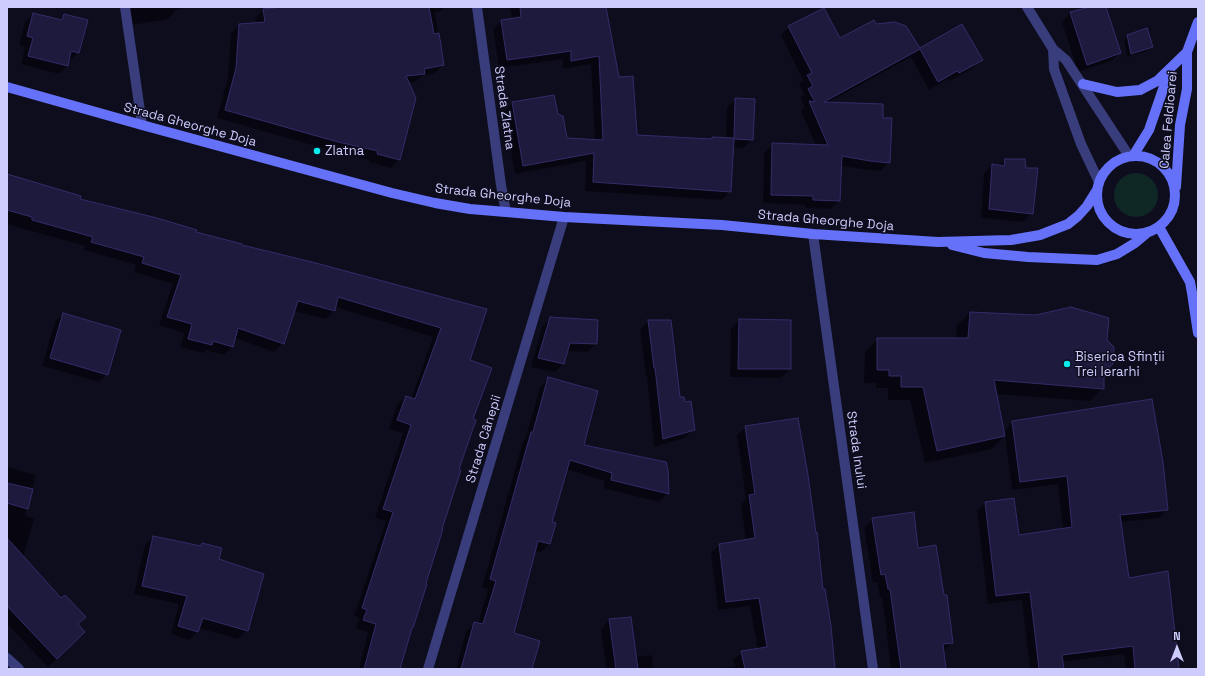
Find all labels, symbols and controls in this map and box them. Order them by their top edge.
street label: Strada Zlatna [490,65,518,151]
street label: Calea Feldioarei [1157,71,1181,169]
street label: Strada Gheorghe Doja [122,100,258,150]
place label: Zlatna [325,143,364,159]
marker: Zlatna [312,146,322,156]
street label: Strada Gheorghe Doja [434,181,572,211]
street label: Strada Gheorghe Doja [757,207,895,235]
place label: Biserica Sfinții Trei Ierarhi [1075,349,1165,380]
marker: Biserica Sfinții Trei Ierarhi [1062,359,1072,369]
street label: Strada Cânepii [463,393,505,485]
street label: Strada Inului [843,410,869,490]
north arrow [1157,628,1197,668]
text: N [1173,629,1181,643]

